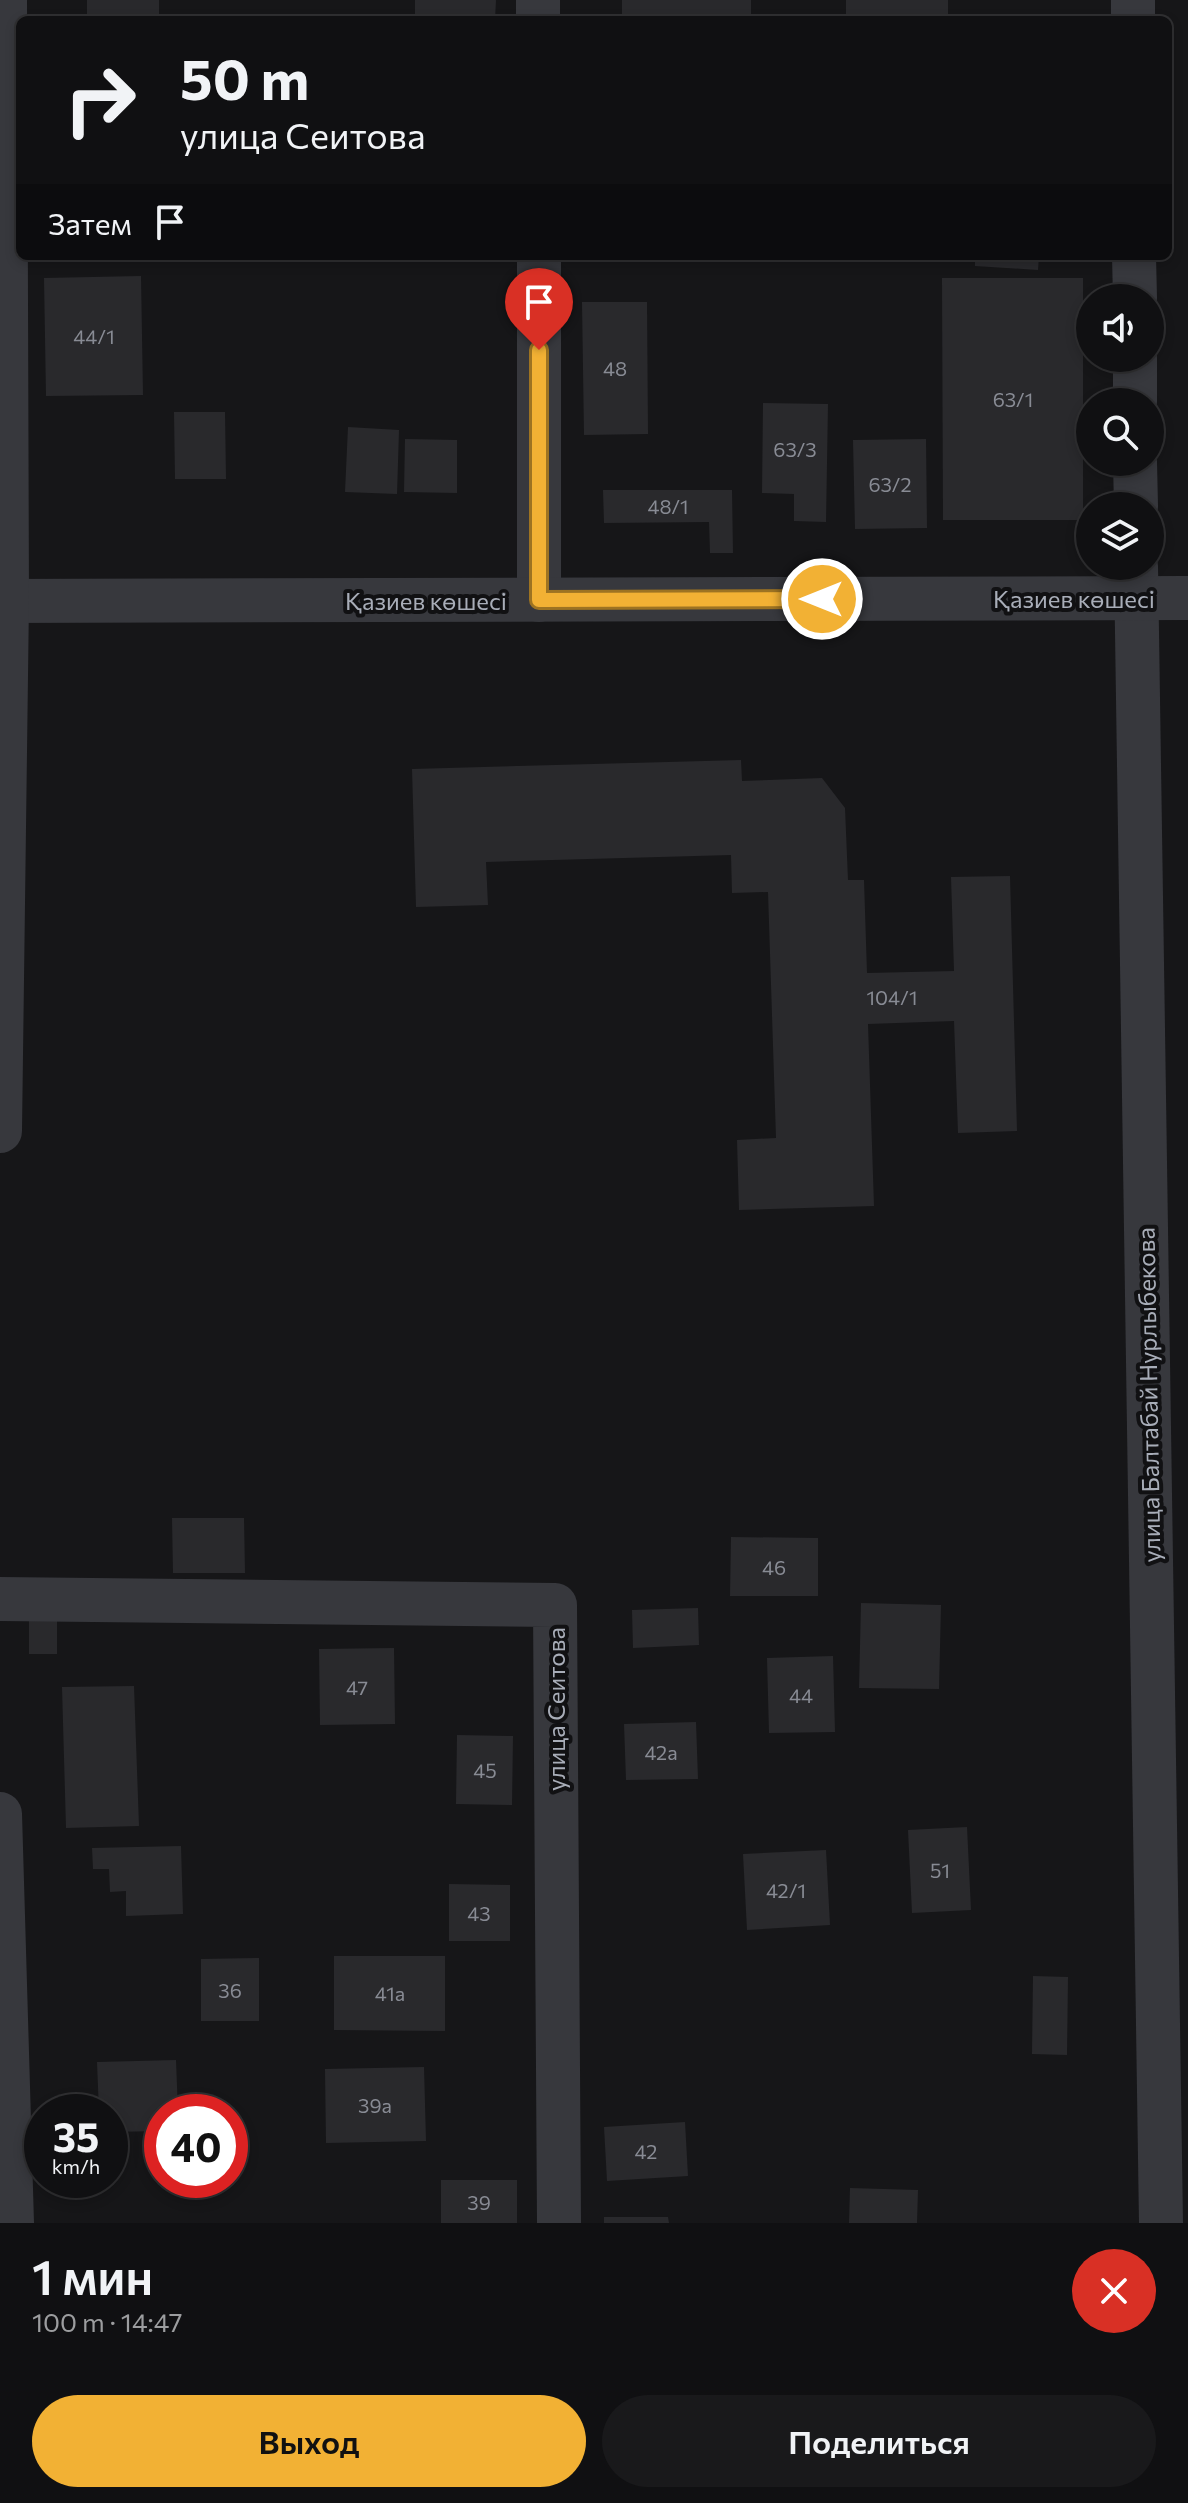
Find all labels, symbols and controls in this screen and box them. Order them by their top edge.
text: 50 m [180,43,309,112]
icon: right [48,48,152,152]
text: улица Сеитова [180,112,426,156]
icon: arrive [148,200,192,244]
text: Затем [48,204,132,241]
pin [505,268,573,350]
icon: arrive [517,280,561,324]
map controls [1076,284,1164,580]
button: sound [1076,284,1164,372]
house number: 44/1 [73,324,115,348]
house number: 48 [603,356,627,380]
house number: 63/1 [993,387,1033,411]
button: search [1076,388,1164,476]
house number: 63/3 [773,437,817,461]
house number: 63/2 [868,472,912,496]
button: layers [1076,492,1164,580]
house number: 48/1 [647,494,689,518]
position arrow [780,557,864,641]
street label: Қазиев көшесі [993,584,1155,613]
street label: Қазиев көшесі [345,586,507,615]
house number: 104/1 [866,985,918,1009]
street label: улица Балтабай Нурлыбекова [1131,1227,1165,1563]
house number: 46 [762,1555,786,1579]
street label: улица Сеитова [541,1627,570,1791]
house number: 47 [346,1675,368,1699]
house number: 44 [789,1683,813,1707]
house number: 42а [644,1740,678,1764]
house number: 45 [473,1758,497,1782]
house number: 51 [930,1858,950,1882]
house number: 42/1 [766,1878,806,1902]
house number: 43 [467,1901,491,1925]
house number: 36 [218,1978,242,2002]
house number: 41а [375,1981,405,2005]
house number: 39а [358,2093,392,2117]
speed limit sign: 40 [144,2094,248,2198]
text: 35 [53,2111,99,2160]
house number: 42 [635,2139,657,2163]
text: km/h [52,2154,100,2178]
house number: 39 [467,2190,491,2214]
text: 1 мин [32,2246,153,2305]
button: close [1072,2249,1156,2333]
text: 100 m · 14:47 [32,2306,182,2337]
button: Выход [32,2395,586,2487]
button: Поделиться [602,2395,1156,2487]

